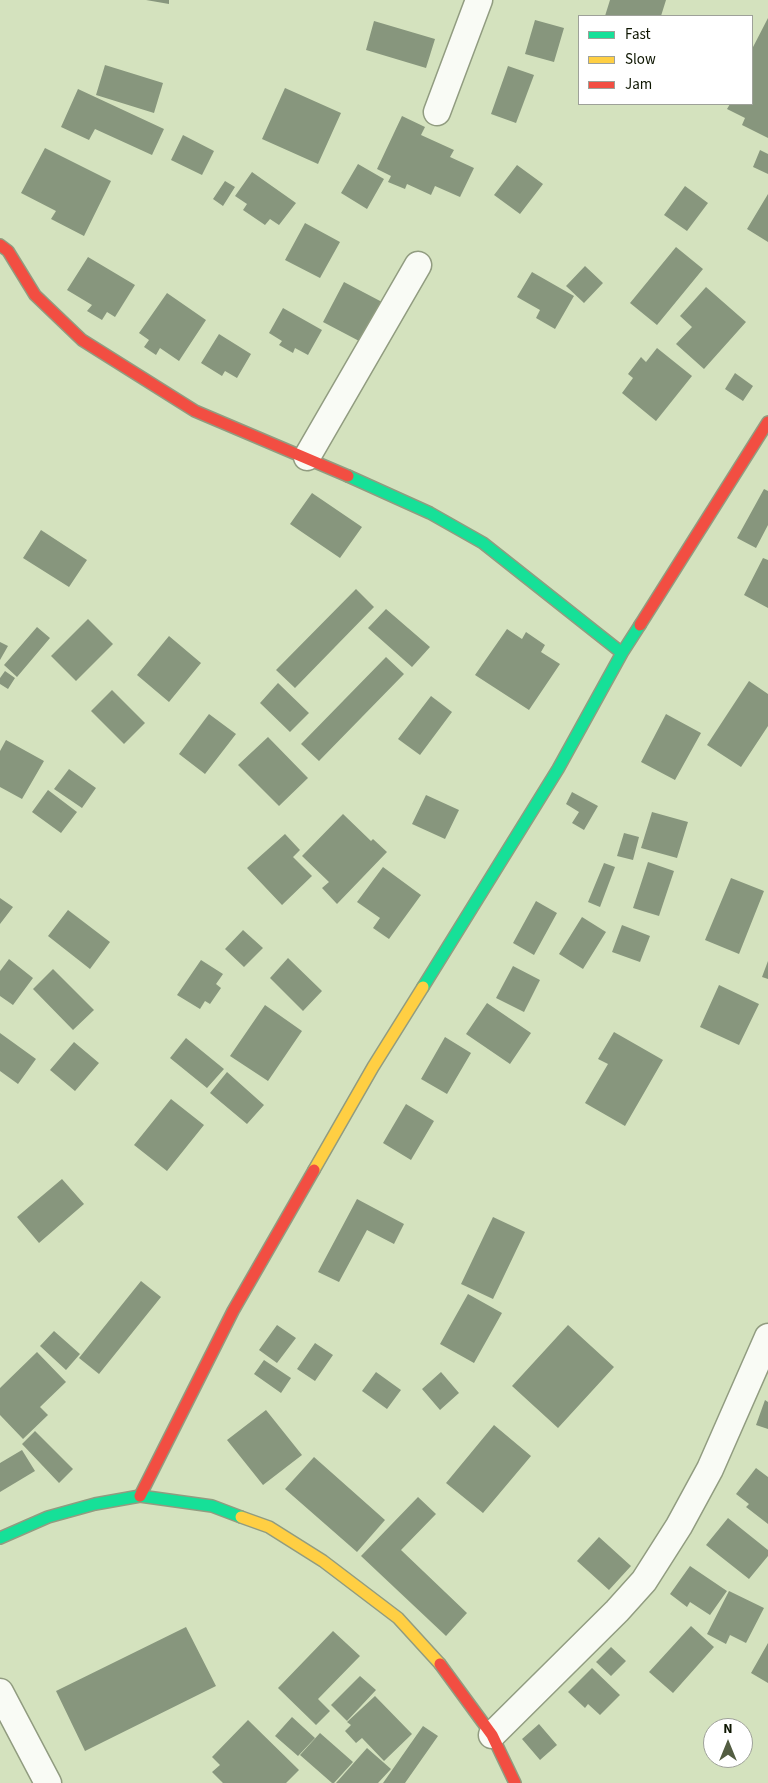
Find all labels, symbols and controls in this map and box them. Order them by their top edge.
legend [578,15,753,105]
text: Fast [625,24,651,45]
text: Slow [625,49,656,70]
text: Jam [625,74,652,95]
north arrow [703,1718,753,1768]
text: N [723,1719,733,1739]

